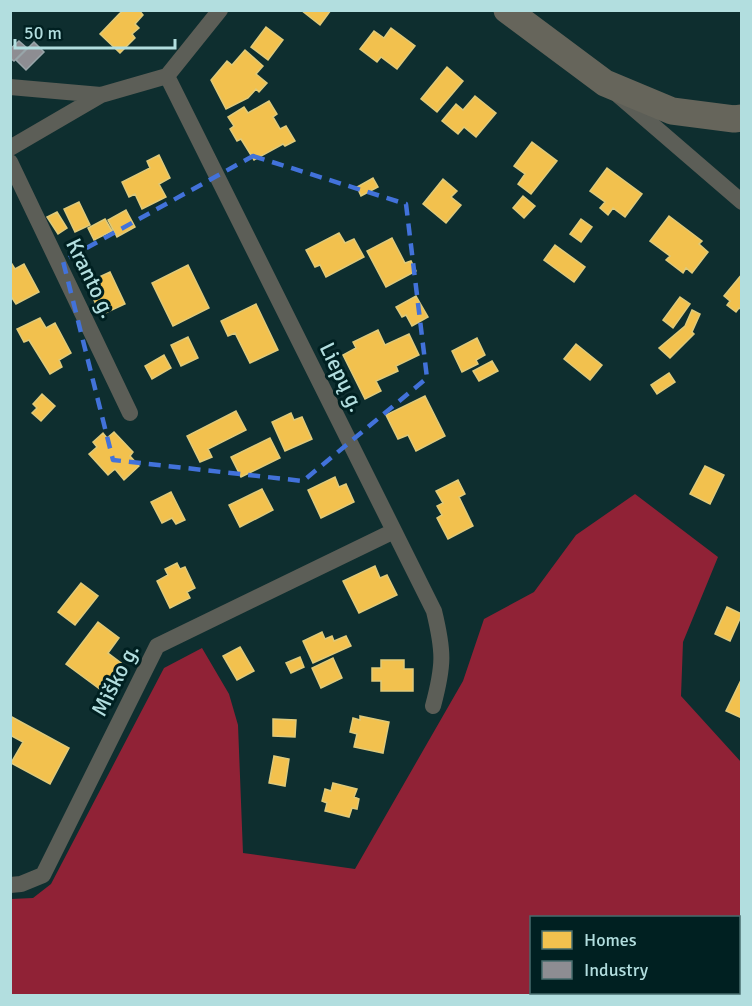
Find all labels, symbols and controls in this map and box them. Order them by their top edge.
scale bar [15,12,176,50]
text: 50 m [24,22,62,44]
street label: Kranto g. [60,234,122,322]
street label: Liepų g. [314,338,370,416]
street label: Miško g. [85,639,145,721]
legend [530,916,740,994]
text: Homes [584,929,637,951]
text: Industry [584,959,649,981]

